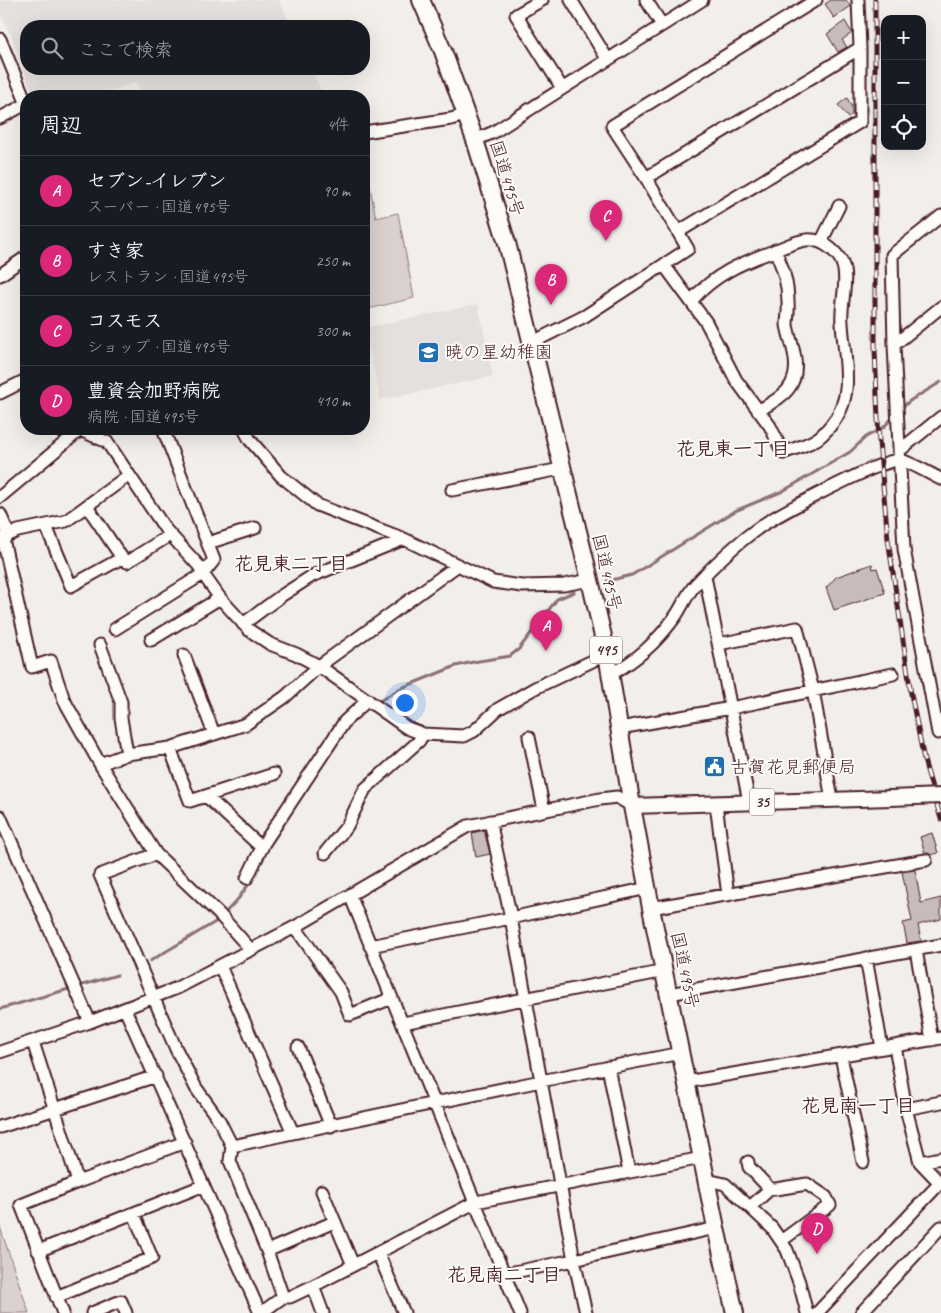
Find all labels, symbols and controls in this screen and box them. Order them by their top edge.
map controls [881,15,926,150]
button: + [881,15,926,60]
search box [20,20,370,75]
icon: search [38,34,66,62]
text: ここで検索 [78,38,173,62]
button: − [881,60,926,105]
button: locate [881,105,926,150]
text: 周辺 [40,112,82,138]
text: 4件 [327,115,350,135]
street label: 国道495号 [485,137,529,219]
text: セブン-イレブン [87,169,226,193]
text: A [52,181,60,201]
text: 90 m [323,181,350,201]
text: スーパー · 国道495号 [87,197,231,217]
pin: C [590,200,622,241]
text: すき家 [87,239,144,263]
text: B [52,251,60,271]
text: 250 m [316,251,350,271]
pin: B [535,264,567,305]
text: レストラン · 国道495号 [87,267,249,287]
text: コスモス [87,309,162,333]
text: C [52,321,60,341]
text: 300 m [316,321,350,341]
text: ショップ · 国道495号 [87,337,231,357]
school or university icon: 暁の星幼稚園 [417,340,441,364]
place label: 暁の星幼稚園 [445,341,553,363]
text: 豊資会加野病院 [87,379,220,403]
text: D [51,391,61,411]
text: 410 m [316,391,350,411]
text: 病院 · 国道495号 [87,407,199,427]
district label: 花見東一丁目 [676,437,790,461]
street label: 国道495号 [587,531,627,613]
district label: 花見東二丁目 [234,552,348,576]
pin: A [530,610,562,651]
road number: 495 [590,636,622,664]
your location [392,690,418,716]
public building icon: 古賀花見郵便局 [702,755,726,779]
place label: 古賀花見郵便局 [730,756,856,778]
road number: 35 [750,789,774,816]
street label: 国道495号 [666,929,704,1011]
district label: 花見南一丁目 [801,1094,915,1118]
pin: D [801,1213,833,1254]
district label: 花見南二丁目 [447,1263,561,1287]

